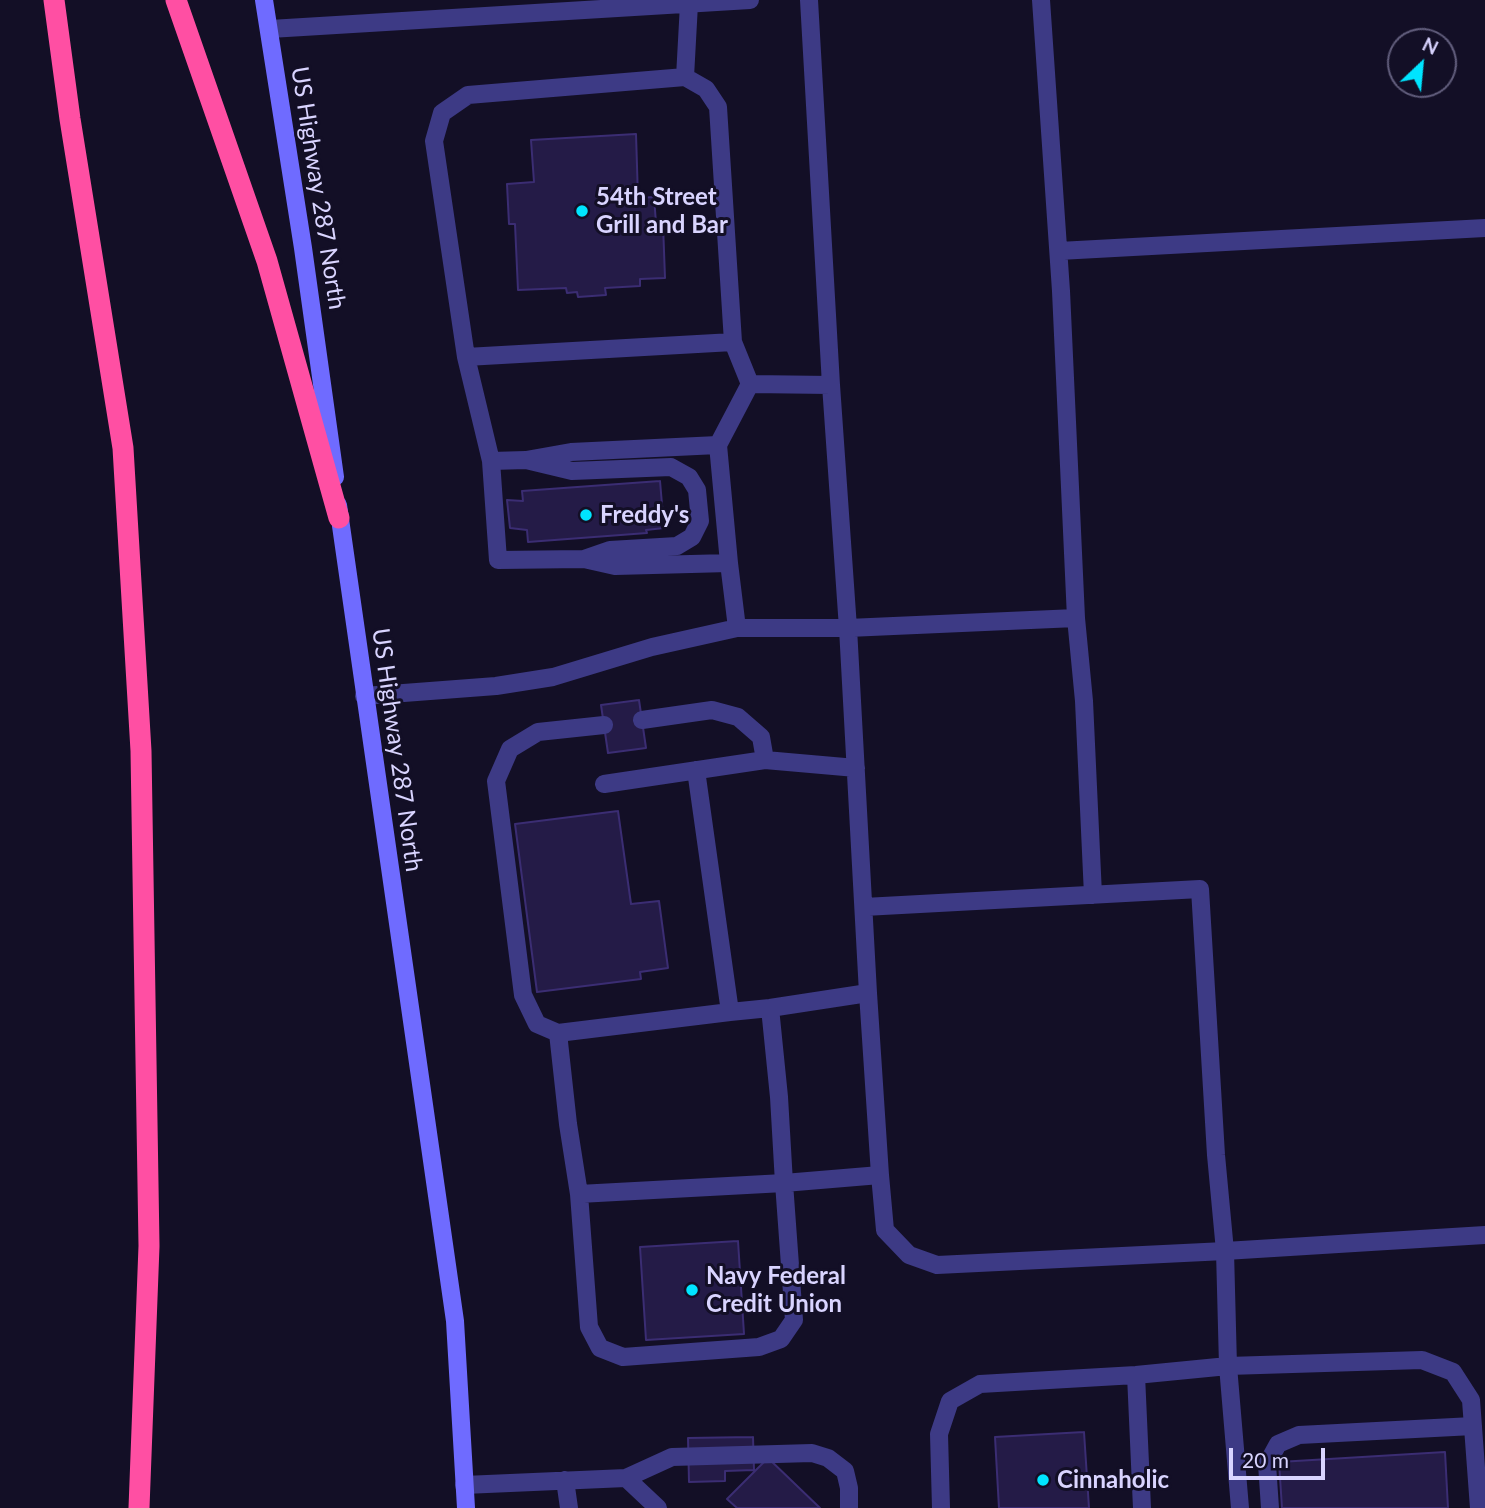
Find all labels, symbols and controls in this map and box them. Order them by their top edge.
north arrow [1387,28,1457,98]
text: N [1419,32,1442,59]
street label: US Highway 287 North [285,64,351,312]
place label: 54th Street Grill and Bar [596,183,728,239]
marker: 54th Street Grill and Bar [574,203,590,219]
place label: Freddy's [600,501,689,529]
marker: Freddy's [578,507,594,523]
street label: US Highway 287 North [366,626,428,874]
place label: Navy Federal Credit Union [706,1262,846,1318]
marker: Navy Federal Credit Union [684,1282,700,1298]
scale bar [1233,1434,1329,1478]
text: 20 m [1242,1447,1289,1472]
place label: Cinnaholic [1057,1466,1169,1494]
marker: Cinnaholic [1035,1472,1051,1488]

